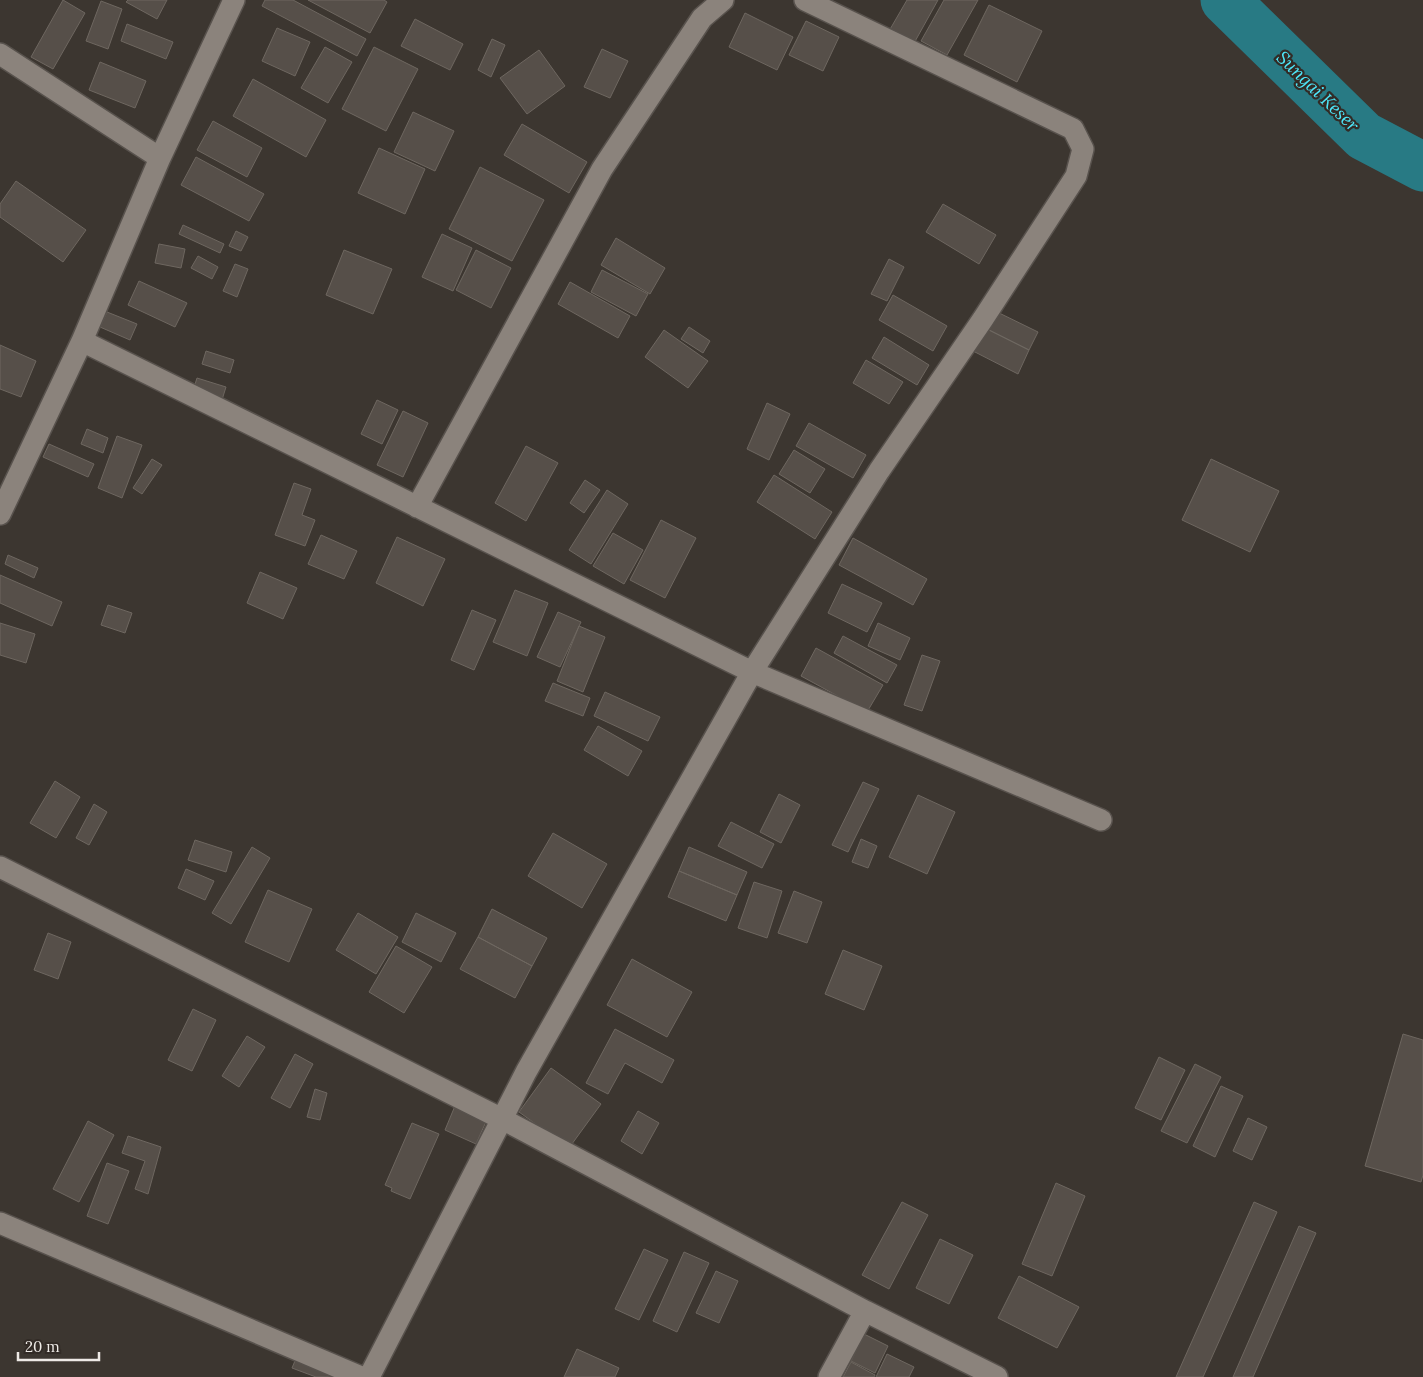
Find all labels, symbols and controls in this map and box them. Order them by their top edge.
water label: Sungai Keser [1272,46,1365,137]
scale bar [18,1330,99,1362]
text: 20 m [25,1337,60,1356]

